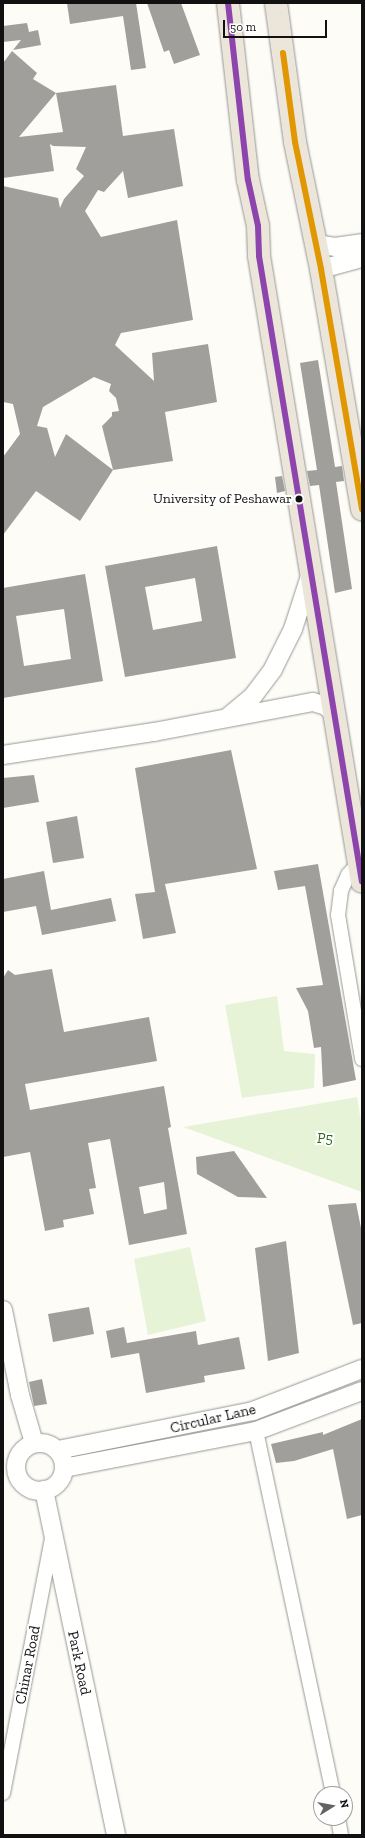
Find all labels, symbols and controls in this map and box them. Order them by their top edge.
scale bar [225,12,329,38]
text: 50 m [230,20,256,34]
place label: University of Peshawar [153,491,292,507]
marker: University of Peshawar [294,494,304,504]
park label: P5 [317,1130,333,1148]
street label: Circular Lane [168,1400,258,1438]
street label: Chinar Road [12,1624,44,1706]
street label: Park Road [63,1629,95,1697]
north arrow [313,1786,353,1826]
text: N [337,1798,351,1809]

